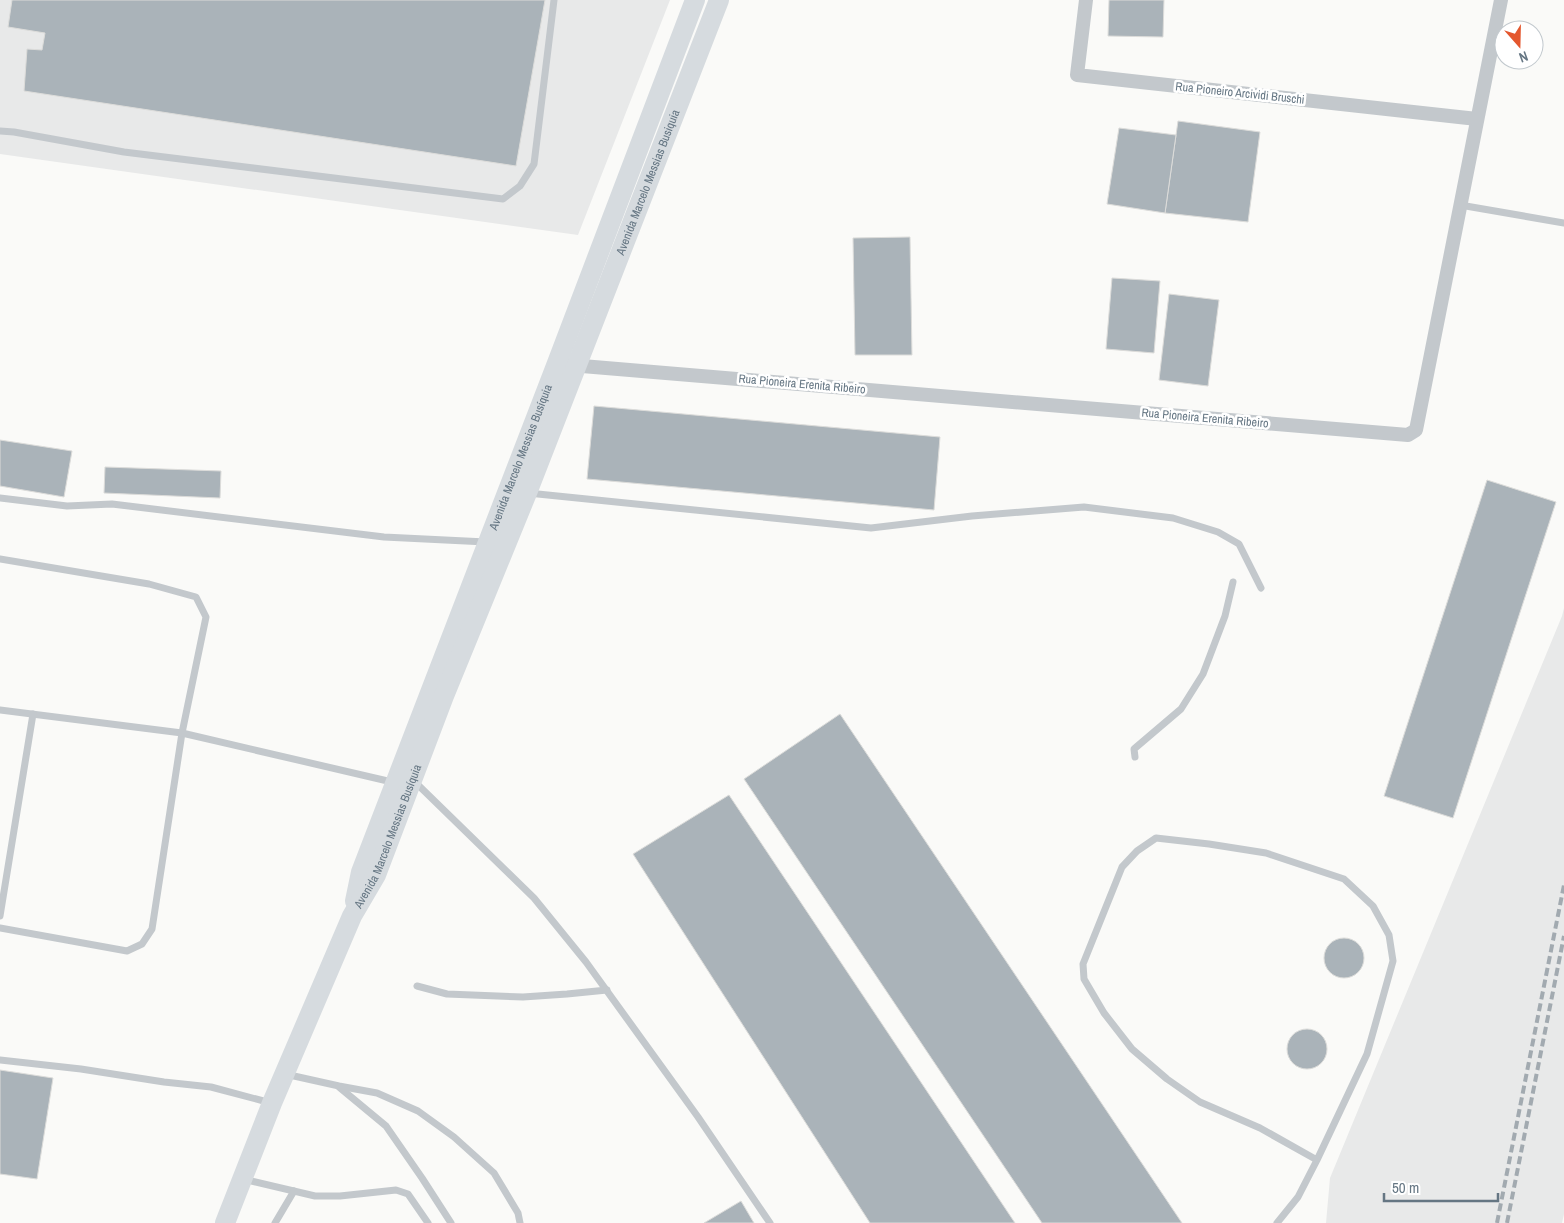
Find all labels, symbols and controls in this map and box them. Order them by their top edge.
north arrow [1494,20,1544,70]
text: N [1516,47,1530,67]
street label: Rua Pioneiro Arcividi Bruschi [1175,78,1305,108]
street label: Avenida Marcelo Messias Busiquia [612,107,684,258]
street label: Rua Pioneira Erenita Ribeiro [738,370,866,398]
street label: Avenida Marcelo Messias Busíquia [485,382,556,533]
street label: Rua Pioneira Erenita Ribeiro [1141,404,1269,432]
street label: Avenida Marcelo Messias Busíquia [350,762,425,912]
scale bar [1384,1170,1498,1202]
text: 50 m [1392,1177,1419,1198]

